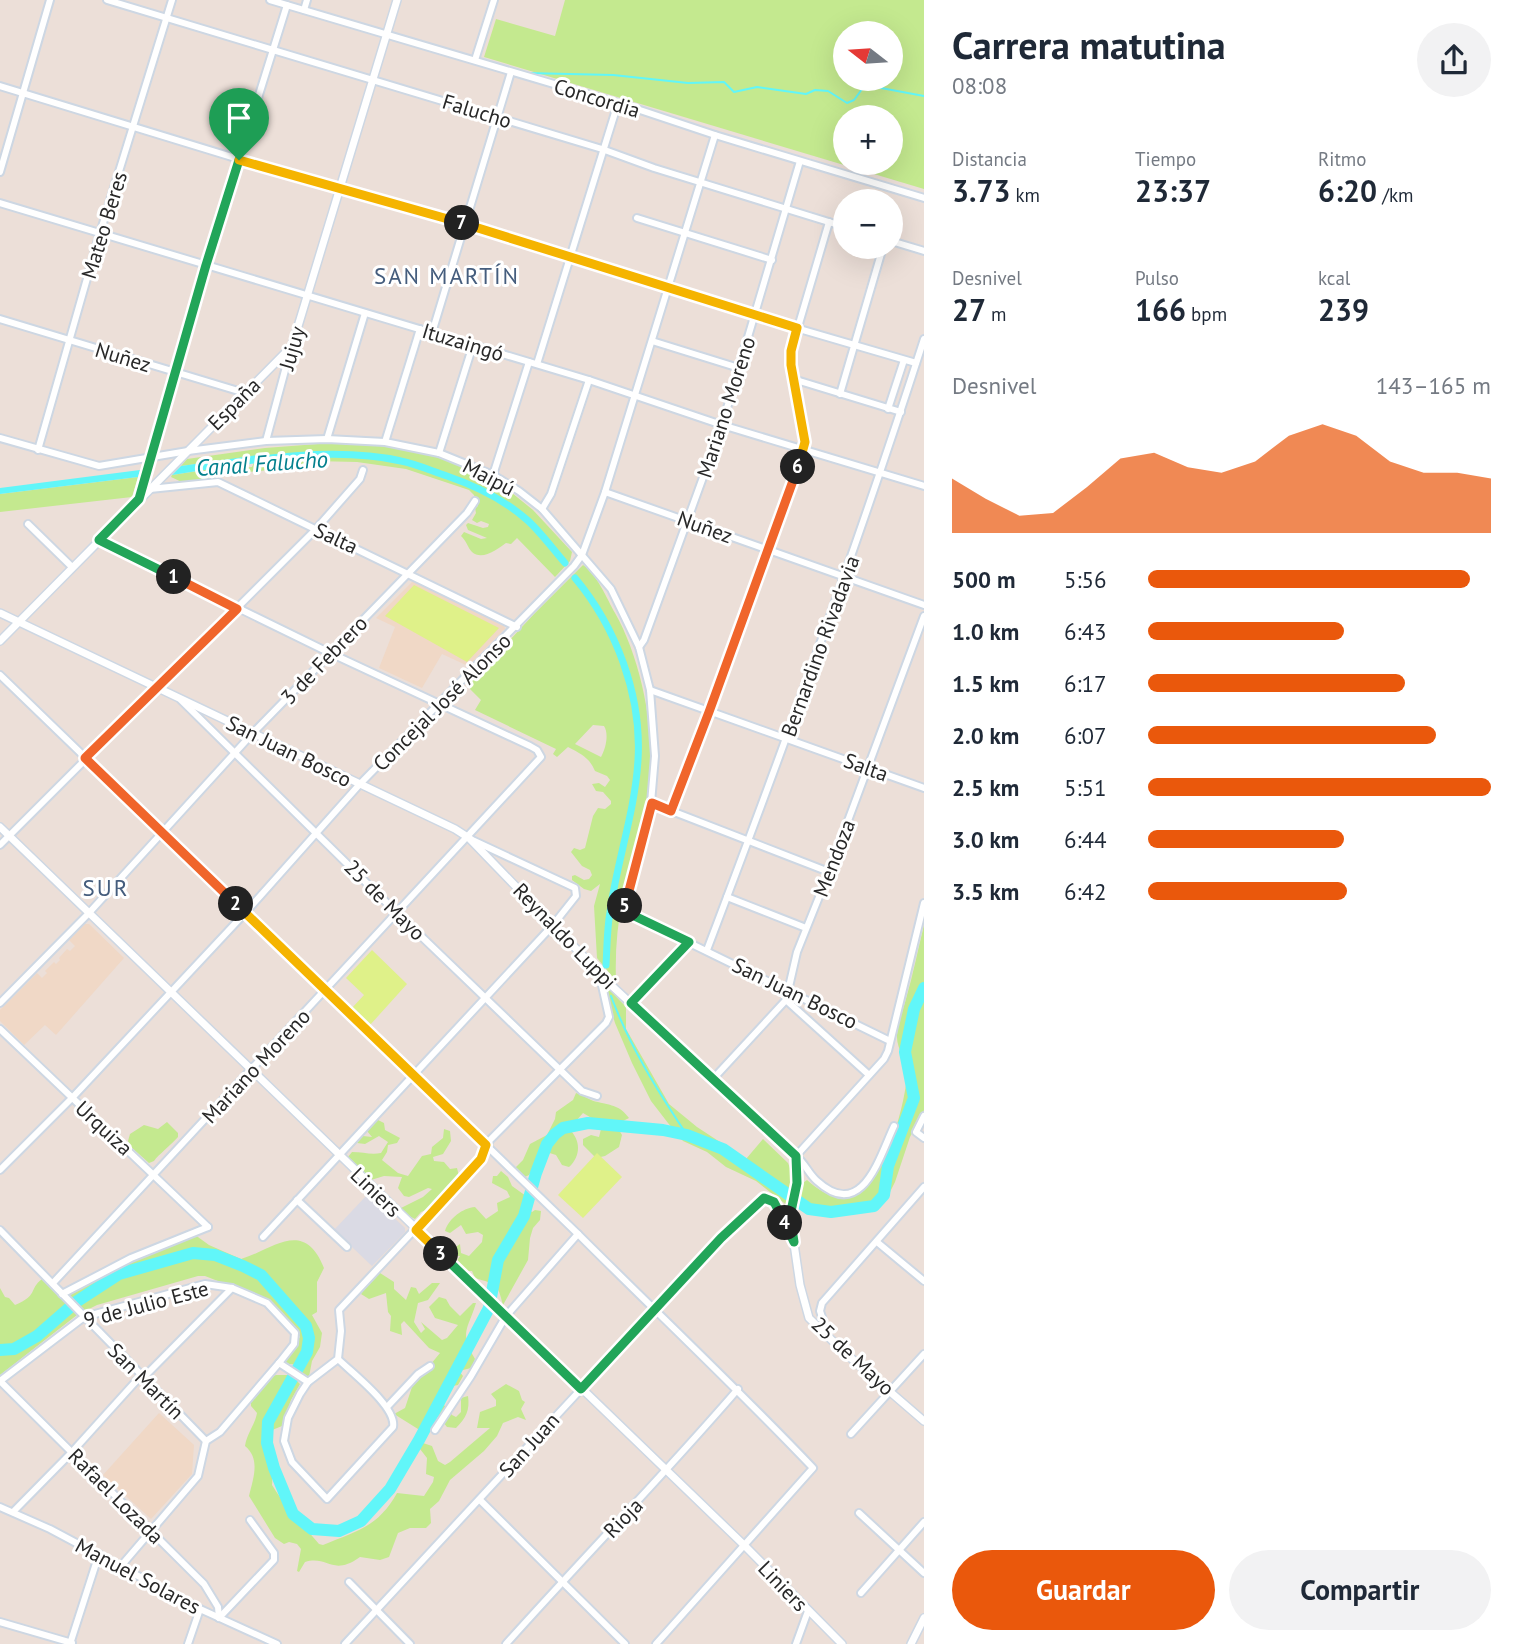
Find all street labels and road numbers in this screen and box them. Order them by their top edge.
street label: Concordia [551,72,643,124]
street label: Falucho [439,88,515,134]
street label: Mateo Beres [75,168,133,282]
street label: Ituzaingó [419,317,507,367]
street label: Jujuy [273,323,311,374]
street label: Mariano Moreno [690,333,762,481]
street label: Nuñez [92,336,154,378]
street label: España [202,372,266,436]
street label: Maipú [458,452,520,502]
street label: Nuñez [674,505,736,549]
street label: Salta [310,516,362,560]
street label: Bernardino Rivadavia [775,552,865,740]
street label: 3 de Febrero [275,610,373,710]
street label: Concejal José Alonso [367,627,517,777]
street label: San Juan Bosco [222,709,356,793]
street label: Salta [840,747,892,787]
street label: Mendoza [807,815,861,901]
street label: 25 de Mayo [339,854,431,946]
street label: Reynaldo Luppi [507,877,623,995]
street label: San Juan Bosco [728,951,862,1035]
street label: Mariano Moreno [196,1003,316,1129]
street label: Urquiza [70,1095,138,1161]
street label: Liniers [345,1161,407,1223]
street label: 9 de Julio Este [81,1274,211,1334]
street label: 25 de Mayo [806,1311,900,1401]
street label: San Martín [102,1337,190,1425]
street label: San Juan [493,1407,565,1483]
street label: Rafael Lozada [63,1443,169,1549]
street label: Rioja [598,1492,648,1544]
street label: Manuel Solares [71,1532,205,1620]
street label: Liniers [752,1555,814,1617]

